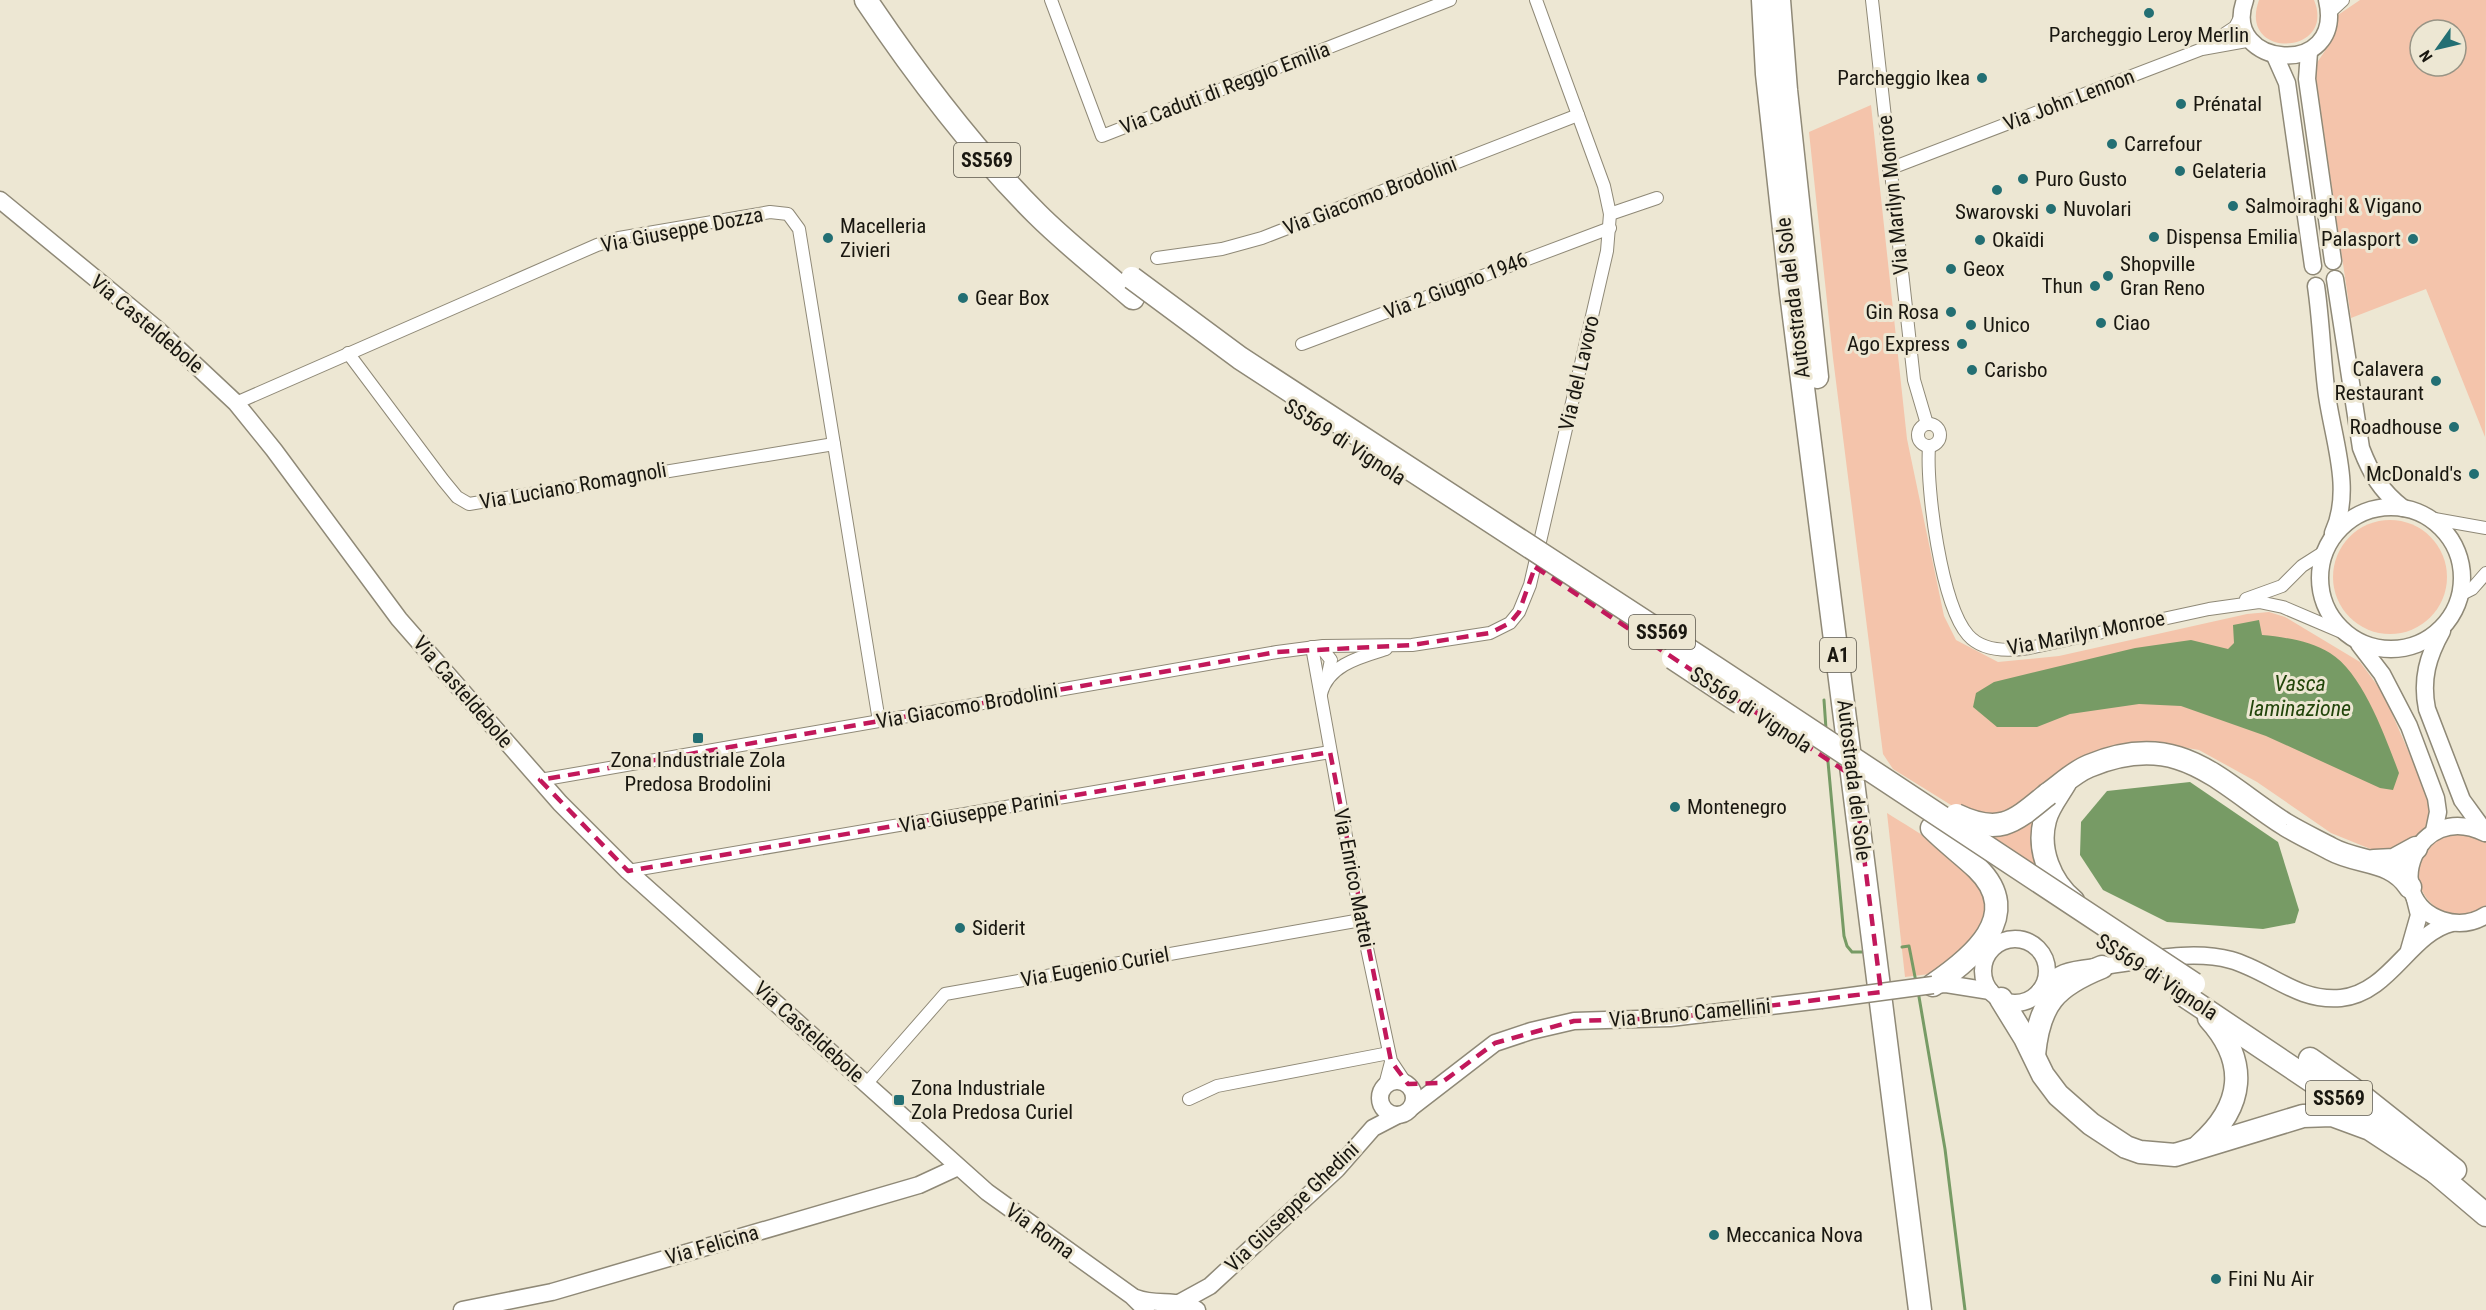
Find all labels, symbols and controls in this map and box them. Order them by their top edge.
marker: Parcheggio Leroy Merlin [2142,6,2156,20]
north arrow [2408,18,2468,78]
place label: Parcheggio Leroy Merlin [2049,23,2249,47]
street label: Via Caduti di Reggio Emilia [1117,37,1333,139]
text: N [2415,47,2437,65]
street label: Via John Lennon [2000,64,2138,136]
place label: Parcheggio Ikea [1837,66,1970,90]
marker: Parcheggio Ikea [1975,71,1989,85]
place label: Prénatal [2193,92,2262,116]
marker: Prénatal [2174,97,2188,111]
street label: Via Marilyn Monroe [1873,114,1913,276]
place label: Carrefour [2124,132,2202,156]
marker: Carrefour [2105,137,2119,151]
road number: SS569 [954,143,1020,177]
street label: Via Giacomo Brodolini [1280,152,1460,240]
place label: Gelateria [2192,159,2266,183]
marker: Gelateria [2173,164,2187,178]
place label: Puro Gusto [2035,167,2127,191]
marker: Puro Gusto [2016,172,2030,186]
marker: Swarovski [1990,183,2004,197]
place label: Salmoiraghi & Vigano [2245,194,2422,218]
place label: Nuvolari [2063,197,2132,221]
marker: Salmoiraghi & Vigano [2226,199,2240,213]
place label: Swarovski [1955,200,2039,224]
marker: Nuvolari [2044,202,2058,216]
street label: Via Giuseppe Dozza [599,203,765,257]
place label: Macelleria Zivieri [840,214,926,262]
street label: Autostrada del Sole [1771,216,1815,380]
place label: Dispensa Emilia [2166,225,2298,249]
place label: Palasport [2321,227,2401,251]
place label: Okaïdi [1992,228,2044,252]
marker: Dispensa Emilia [2147,230,2161,244]
marker: Macelleria Zivieri [821,231,835,245]
marker: Palasport [2406,232,2420,246]
marker: Okaïdi [1973,233,1987,247]
street label: Via 2 Giugno 1946 [1381,248,1531,324]
place label: Shopville Gran Reno [2120,252,2205,300]
place label: Geox [1963,257,2005,281]
marker: Geox [1944,262,1958,276]
marker: Shopville Gran Reno [2101,269,2115,283]
street label: Via Casteldebole [86,270,208,378]
place label: Thun [2042,274,2083,298]
marker: Thun [2088,279,2102,293]
place label: Gear Box [975,286,1050,310]
marker: Gear Box [956,291,970,305]
place label: Gin Rosa [1865,300,1939,324]
marker: Gin Rosa [1944,305,1958,319]
place label: Ciao [2113,311,2150,335]
street label: Via del Lavoro [1554,313,1604,433]
place label: Unico [1983,313,2030,337]
marker: Ciao [2094,316,2108,330]
marker: Unico [1964,318,1978,332]
place label: Ago Express [1847,332,1950,356]
marker: Ago Express [1955,337,1969,351]
place label: Calavera Restaurant [2335,357,2424,405]
place label: Carisbo [1984,358,2048,382]
marker: Carisbo [1965,363,1979,377]
marker: Calavera Restaurant [2429,374,2443,388]
street label: SS569 di Vignola [1280,394,1410,490]
place label: Roadhouse [2350,415,2442,439]
marker: Roadhouse [2447,420,2461,434]
street label: Via Luciano Romagnoli [478,458,668,514]
place label: McDonald's [2366,462,2462,486]
marker: McDonald's [2467,467,2481,481]
street label: Via Marilyn Monroe [2005,606,2167,660]
road number: SS569 [1629,615,1695,649]
street label: Via Casteldebole [408,631,518,753]
road number: A1 [1820,638,1856,672]
street label: SS569 di Vignola [1686,662,1816,758]
water label: Vasca laminazione [2249,671,2351,721]
street label: Via Giacomo Brodolini [874,678,1060,734]
street label: Autostrada del Sole [1832,698,1876,862]
marker: Zona Industriale Zola Predosa Brodolini [691,731,705,745]
place label: Zona Industriale Zola Predosa Brodolini [610,748,786,796]
street label: Via Giuseppe Parini [897,786,1061,838]
place label: Montenegro [1687,795,1787,819]
marker: Montenegro [1668,800,1682,814]
street label: Via Enrico Mattei [1329,806,1379,950]
place label: Siderit [972,916,1025,940]
marker: Siderit [953,921,967,935]
street label: SS569 di Vignola [2092,929,2222,1025]
street label: Via Eugenio Curiel [1019,942,1171,992]
street label: Via Casteldebole [749,976,869,1088]
street label: Via Bruno Camellini [1608,994,1772,1032]
place label: Zona Industriale Zola Predosa Curiel [911,1076,1073,1124]
road number: SS569 [2306,1081,2372,1115]
marker: Zona Industriale Zola Predosa Curiel [892,1093,906,1107]
street label: Via Giuseppe Ghedini [1220,1137,1364,1277]
street label: Via Roma [1001,1198,1079,1264]
street label: Via Felicina [663,1220,761,1270]
place label: Meccanica Nova [1726,1223,1863,1247]
marker: Meccanica Nova [1707,1228,1721,1242]
place label: Fini Nu Air [2228,1267,2314,1291]
marker: Fini Nu Air [2209,1272,2223,1286]

